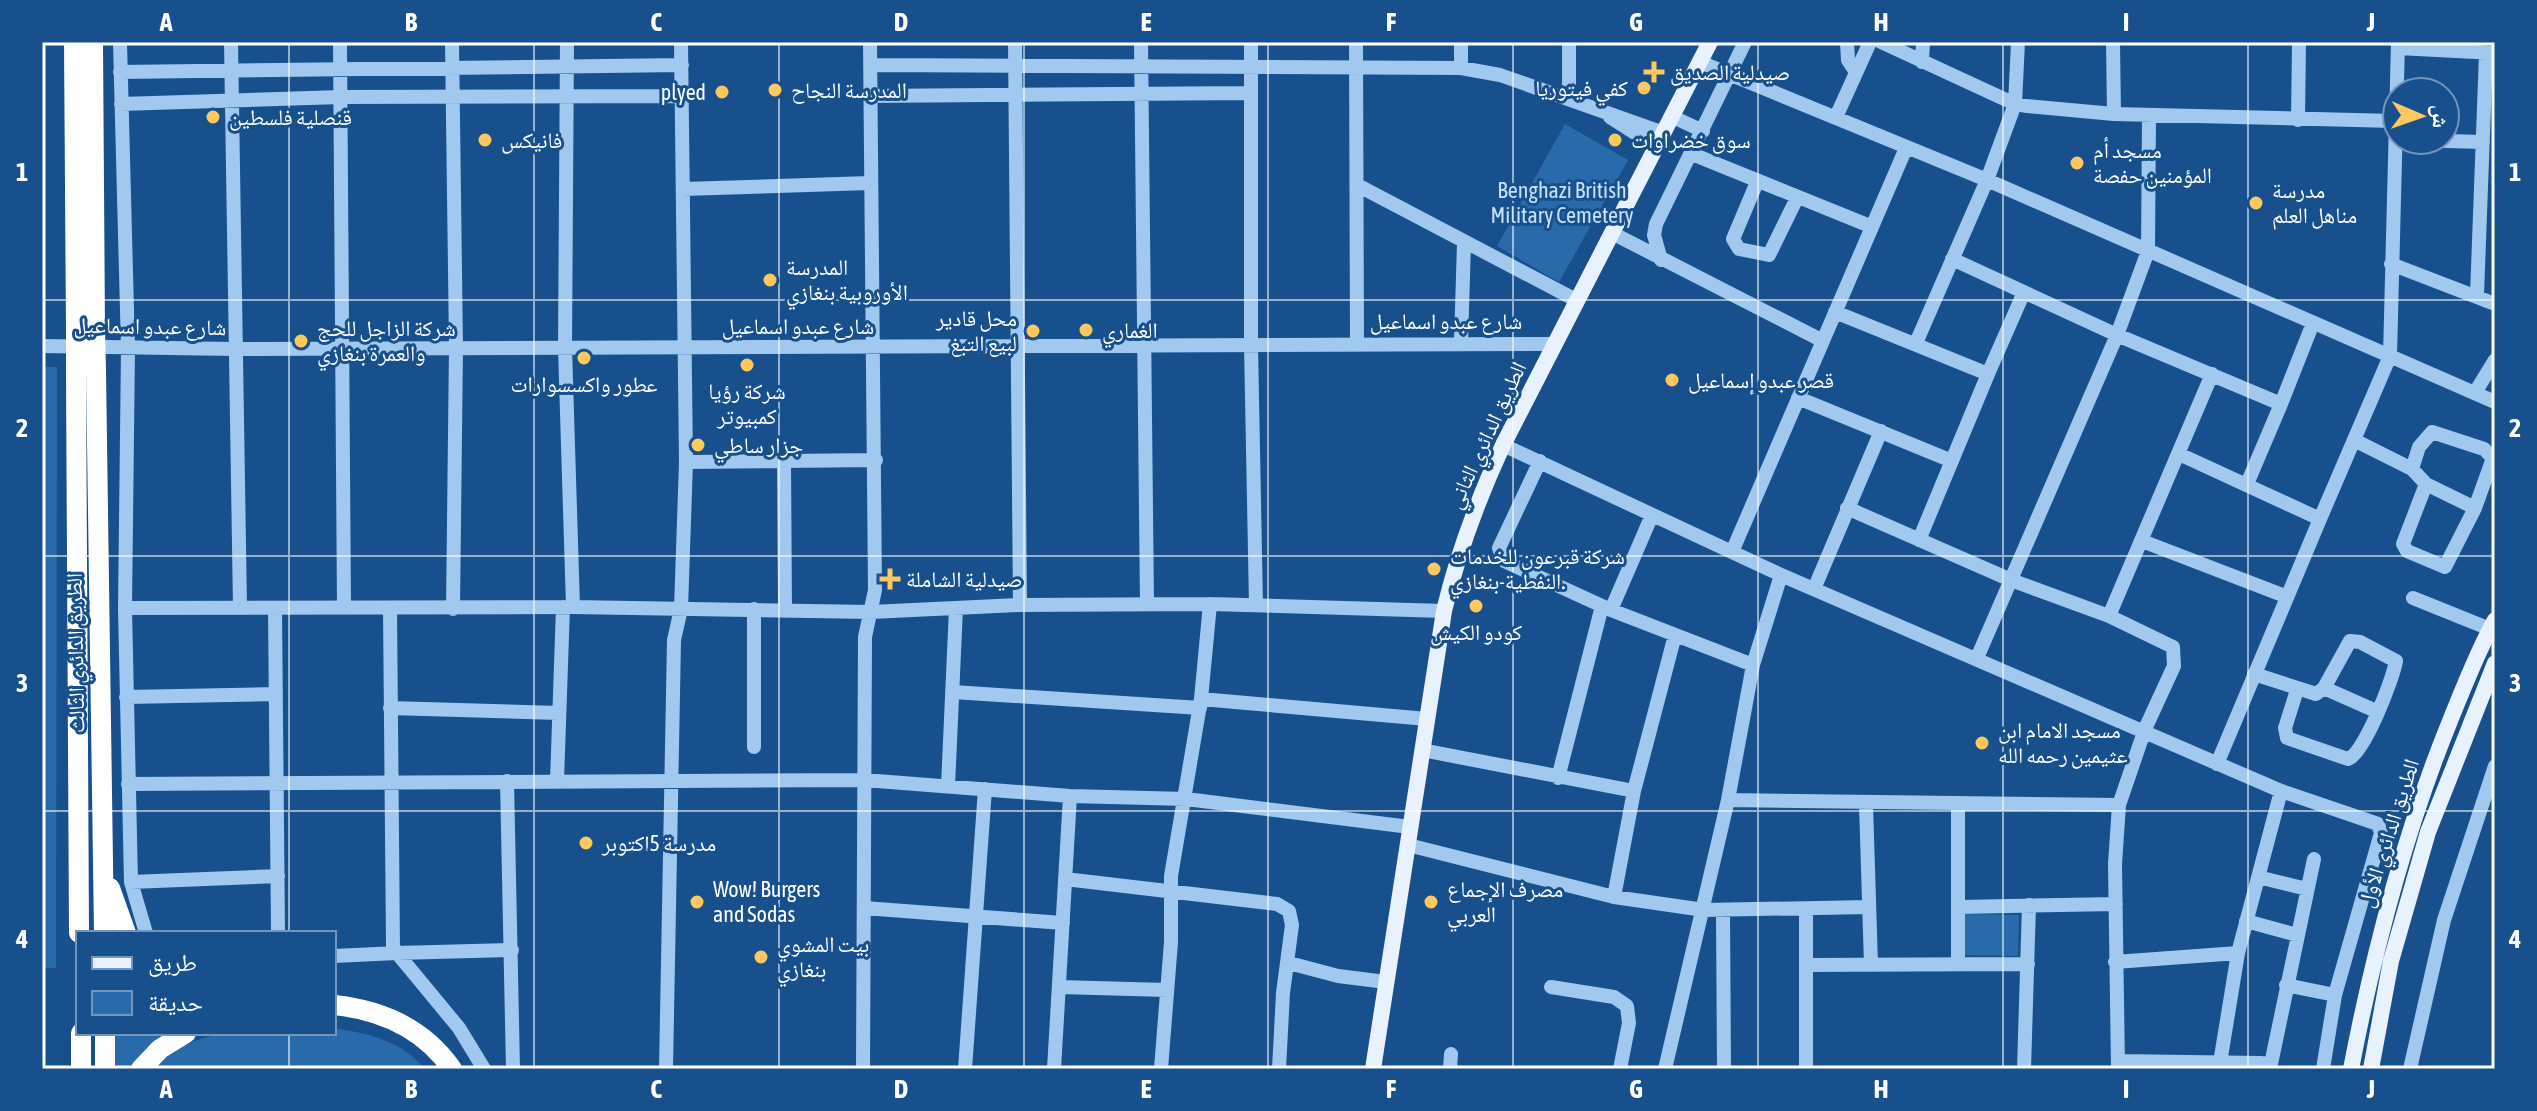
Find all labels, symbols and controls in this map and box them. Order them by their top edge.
text: A [159,7,173,37]
text: B [405,7,418,37]
text: C [650,7,662,37]
text: D [894,7,908,37]
text: E [1140,7,1152,37]
text: F [1386,7,1397,37]
text: G [1629,7,1643,37]
text: H [1873,7,1889,37]
text: I [2123,7,2129,37]
text: J [2366,7,2375,37]
place label: صيدلية الصديق [1670,59,1790,86]
marker: صيدلية الصديق [1645,63,1663,81]
place label: كفي فيتوريا [1535,75,1628,106]
north arrow [2381,76,2461,156]
place label: المدرسة النجاح [791,77,907,104]
place label: plyed [661,79,706,105]
marker: كفي فيتوريا [1635,79,1653,97]
marker: المدرسة النجاح [766,81,784,99]
marker: plyed [713,83,731,101]
place label: قنصلية فلسطين [229,104,352,131]
text: ش [2427,105,2454,129]
marker: قنصلية فلسطين [204,108,222,126]
place label: فانيكس [501,127,562,154]
place label: سوق خضراوات [1631,127,1751,154]
marker: فانيكس [476,131,494,149]
marker: سوق خضراوات [1606,131,1624,149]
place label: مسجد أم المؤمنين حفصة [2093,137,2212,189]
marker: مسجد أم المؤمنين حفصة [2068,154,2086,172]
text: 1 [16,157,28,187]
text: 1 [2509,157,2521,187]
park label: Benghazi British Military Cemetery [1490,177,1634,228]
place label: مدرسة مناهل العلم [2272,177,2357,230]
marker: مدرسة مناهل العلم [2247,194,2265,212]
place label: المدرسة الأوروبية بنغازي [786,254,908,310]
marker: المدرسة الأوروبية بنغازي [761,271,779,289]
place label: محل قادير لبيع التبغ [935,305,1017,357]
street label: شارع عبدو اسماعيل [1370,308,1522,335]
street label: شارع عبدو اسماعيل [74,312,226,341]
street label: شارع عبدو اسماعيل [722,313,874,340]
place label: شركة الزاجل للحج والعمرة بنغازي [317,315,456,371]
place label: الغماري [1102,317,1158,348]
marker: الغماري [1077,321,1095,339]
marker: محل قادير لبيع التبغ [1024,322,1042,340]
marker: شركة الزاجل للحج والعمرة بنغازي [292,332,310,350]
marker: عطور واكسسوارات [575,349,593,367]
marker: شركة رؤيا كمبيوتر [738,356,756,374]
street label: الطريق الدائري الثاني [1441,357,1536,514]
place label: قصر عبدو إسماعيل [1688,367,1834,395]
place label: عطور واكسسوارات [511,371,657,397]
marker: قصر عبدو إسماعيل [1663,371,1681,389]
place label: شركة رؤيا كمبيوتر [708,378,786,429]
text: 2 [16,413,28,443]
text: 2 [2509,413,2521,443]
place label: جزار ساطي [714,432,803,463]
marker: جزار ساطي [689,436,707,454]
place label: شركة قبرعون للخدمات النفطية-بنغازي. [1450,543,1625,599]
marker: شركة قبرعون للخدمات النفطية-بنغازي. [1425,560,1443,578]
place label: صيدلية الشاملة [906,566,1023,592]
marker: صيدلية الشاملة [881,570,899,588]
street label: الطريق الدائري الثالث [61,572,94,733]
marker: كودو الكيش [1467,597,1485,615]
place label: كودو الكيش [1430,619,1522,646]
text: 3 [16,668,28,698]
text: 3 [2509,668,2521,698]
place label: مسجد الامام ابن عثيمين رحمه الله [1998,717,2128,769]
marker: مسجد الامام ابن عثيمين رحمه الله [1973,734,1991,752]
street label: الطريق الدائري الأول [2352,756,2429,912]
place label: مدرسة 5اكتوبر [601,830,716,856]
marker: مدرسة 5اكتوبر [577,834,595,852]
place label: Wow! Burgers and Sodas [713,876,821,927]
place label: مصرف الإجماع العربي [1447,876,1563,932]
marker: Wow! Burgers and Sodas [688,893,706,911]
marker: مصرف الإجماع العربي [1422,893,1440,911]
text: 4 [15,924,28,954]
text: 4 [2508,924,2521,954]
legend [76,931,336,1035]
place label: بيت المشوي بنغازي [777,931,869,987]
marker: بيت المشوي بنغازي [752,948,770,966]
text: طريق [148,949,197,977]
text: حديقة [148,989,203,1016]
text: A [159,1074,173,1104]
text: B [405,1074,418,1104]
text: C [650,1074,662,1104]
text: D [894,1074,908,1104]
text: E [1140,1074,1152,1104]
text: F [1386,1074,1397,1104]
text: G [1629,1074,1643,1104]
text: H [1873,1074,1889,1104]
text: I [2123,1074,2129,1104]
text: J [2366,1074,2375,1104]

